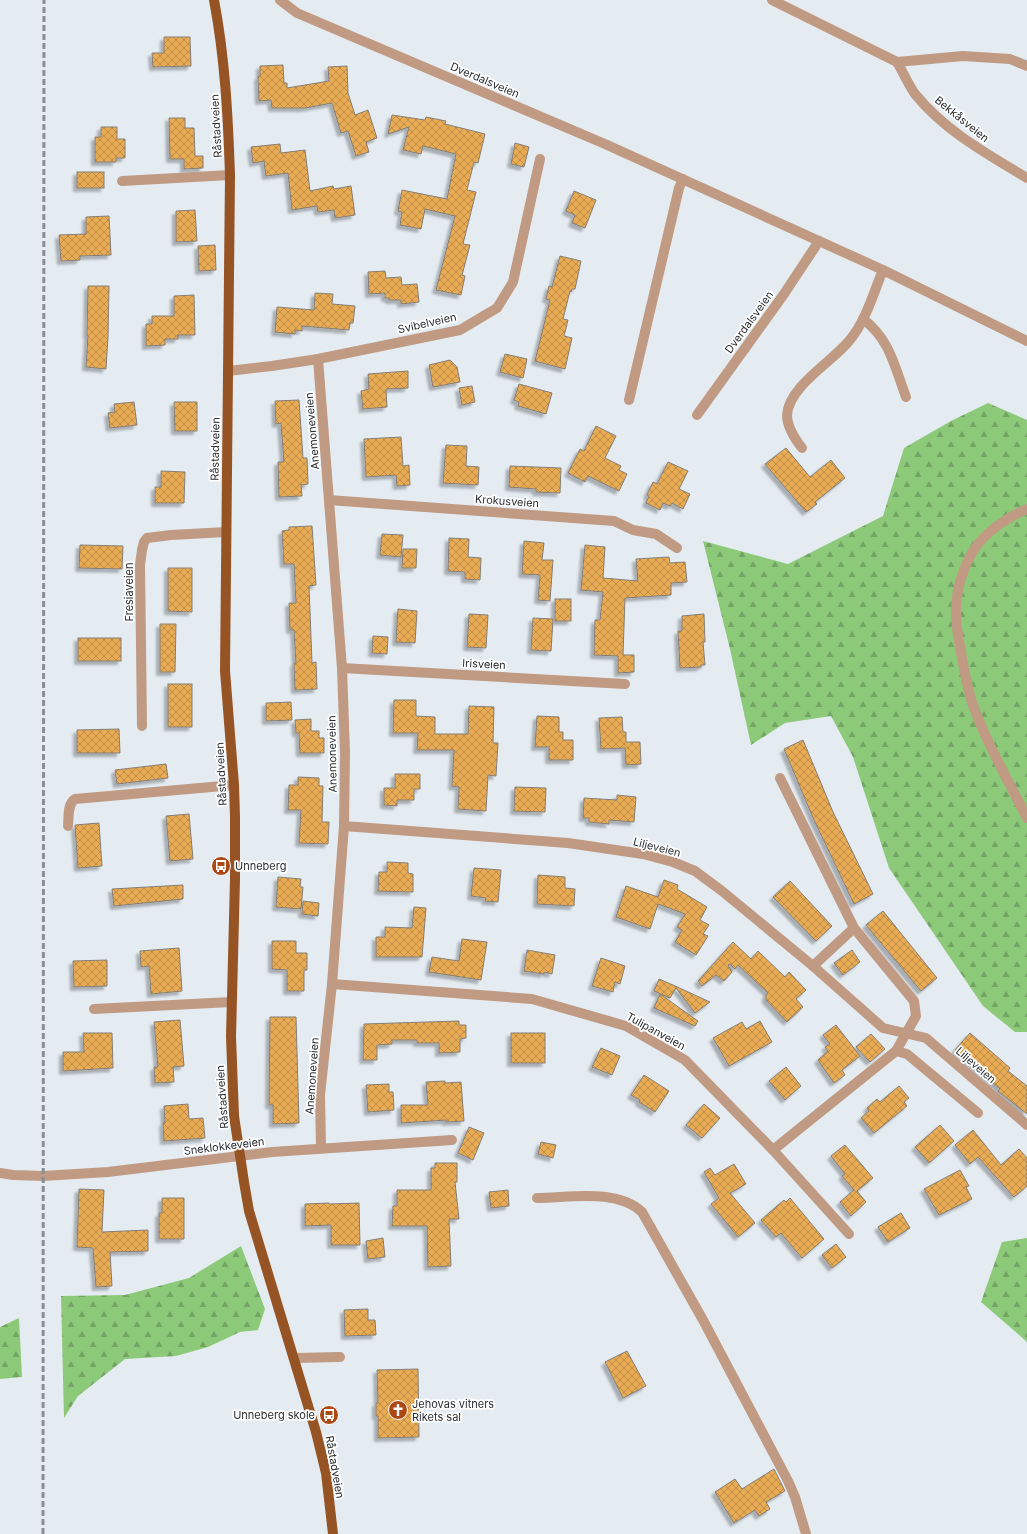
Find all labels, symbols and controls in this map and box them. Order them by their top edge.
street label: Dverdalsveien [448,59,522,101]
street label: Bekkåsveien [932,93,992,145]
street label: Råstadveien [207,94,225,158]
street label: Dverdalsveien [722,288,776,356]
street label: Svibelveien [396,309,458,337]
street label: Anemoneveien [302,392,322,470]
street label: Råstadveien [207,417,223,481]
street label: Krokusveien [474,492,540,510]
street label: Fresiaveien [122,563,136,622]
street label: Irisveien [462,656,506,672]
street label: Anemoneveien [324,715,340,793]
street label: Råstadveien [212,742,230,806]
street label: Liljeveien [632,834,682,860]
bus stop icon: Unneberg [210,855,232,877]
place label: Unneberg [235,859,286,873]
street label: Tulipanveien [624,1009,688,1053]
street label: Anemoneveien [302,1037,322,1115]
street label: Liljeveien [953,1044,999,1086]
street label: Råstadveien [213,1065,231,1129]
street label: Sneklokkeveien [183,1134,265,1158]
place label: Jehovas vitners Rikets sal [412,1397,494,1424]
church icon: Jehovas vitners Rikets sal [387,1399,409,1421]
bus stop icon: Unneberg skole [318,1404,340,1426]
place label: Unneberg skole [233,1408,315,1422]
street label: Råstadveien [323,1434,347,1500]

